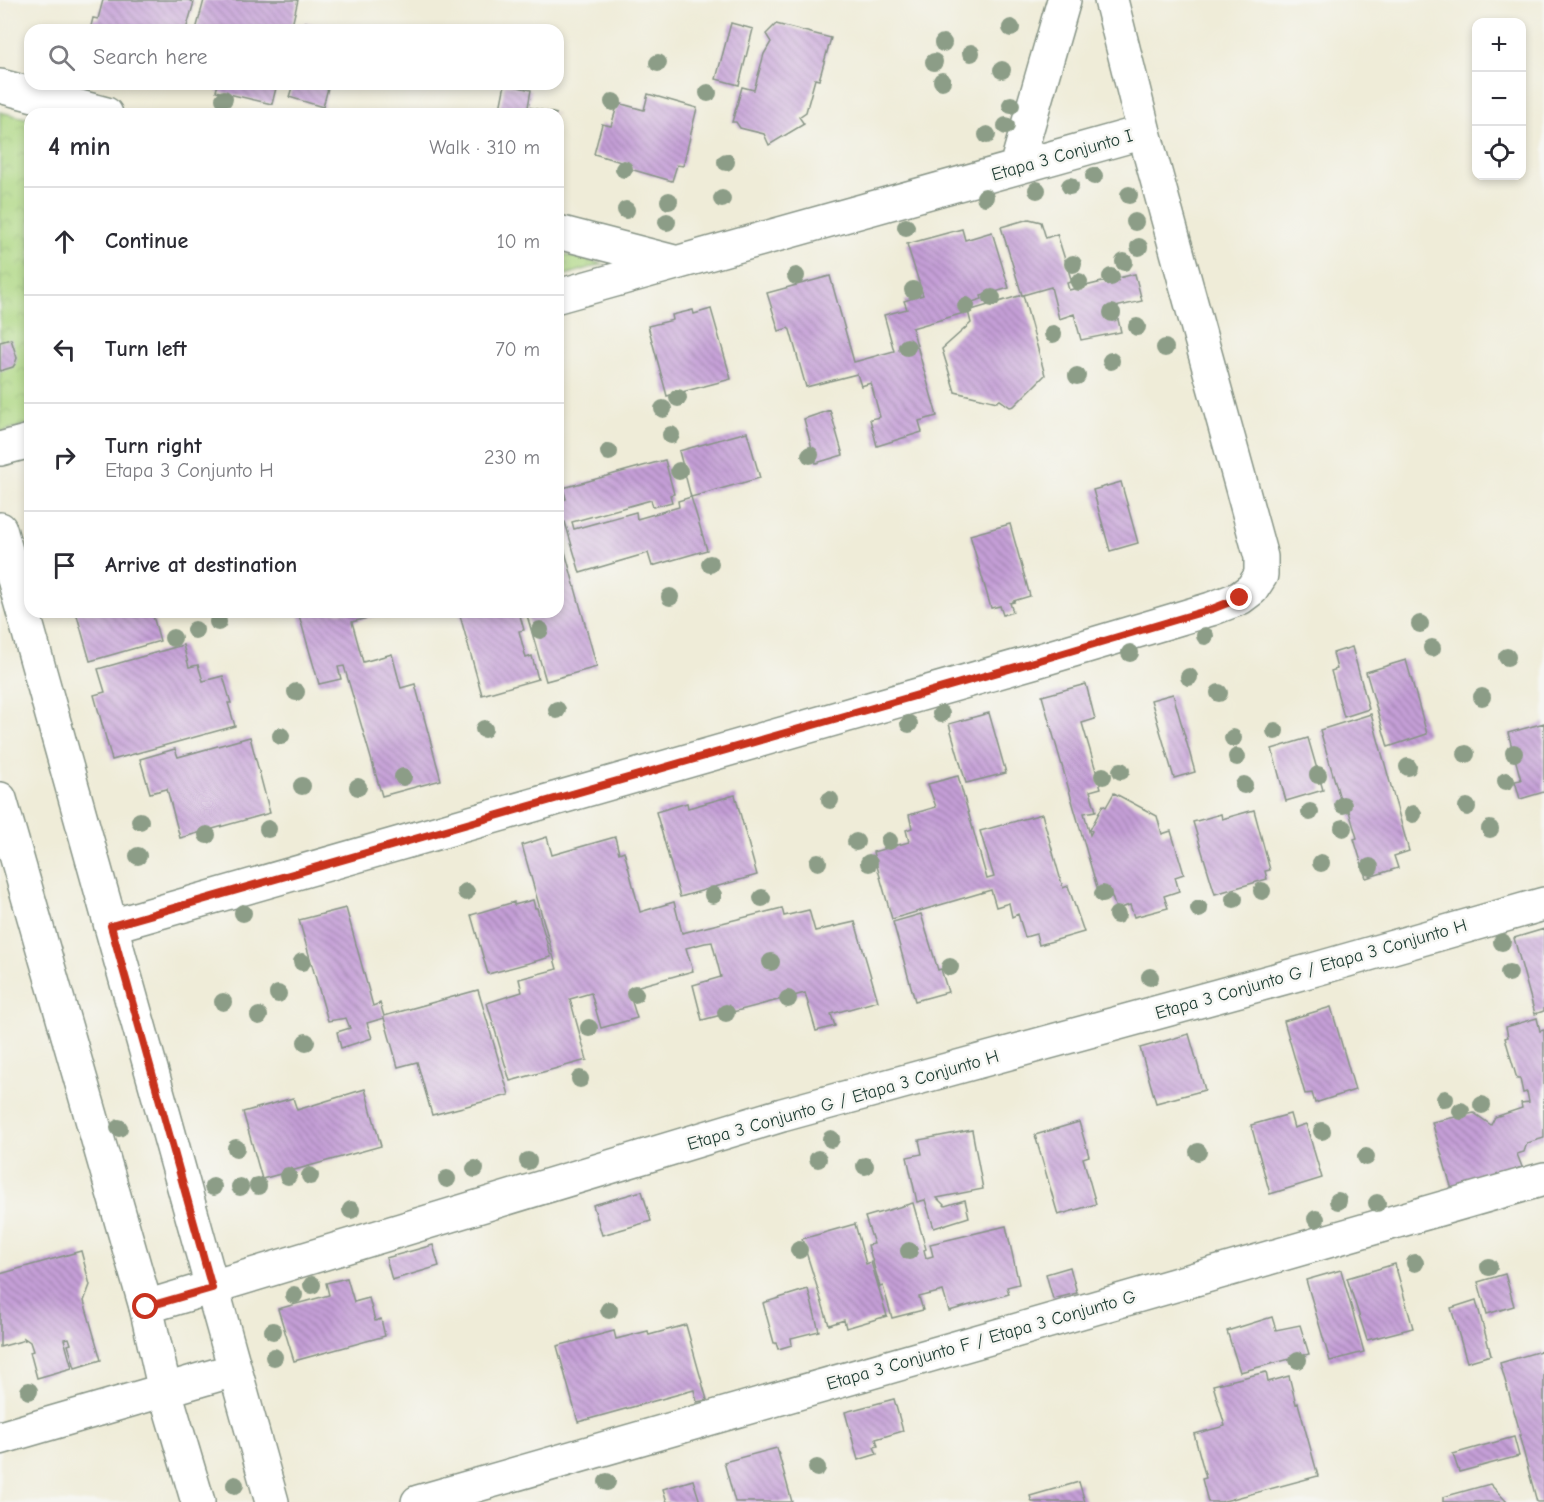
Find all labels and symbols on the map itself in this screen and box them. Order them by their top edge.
street label: Etapa 3 Conjunto I [989,125,1135,186]
route end [1226,584,1252,610]
street label: Etapa 3 Conjunto G / Etapa 3 Conjunto H [1153,915,1469,1024]
street label: Etapa 3 Conjunto G / Etapa 3 Conjunto H [685,1046,1001,1155]
street label: Etapa 3 Conjunto F / Etapa 3 Conjunto G [824,1286,1138,1395]
route start [132,1293,158,1319]

